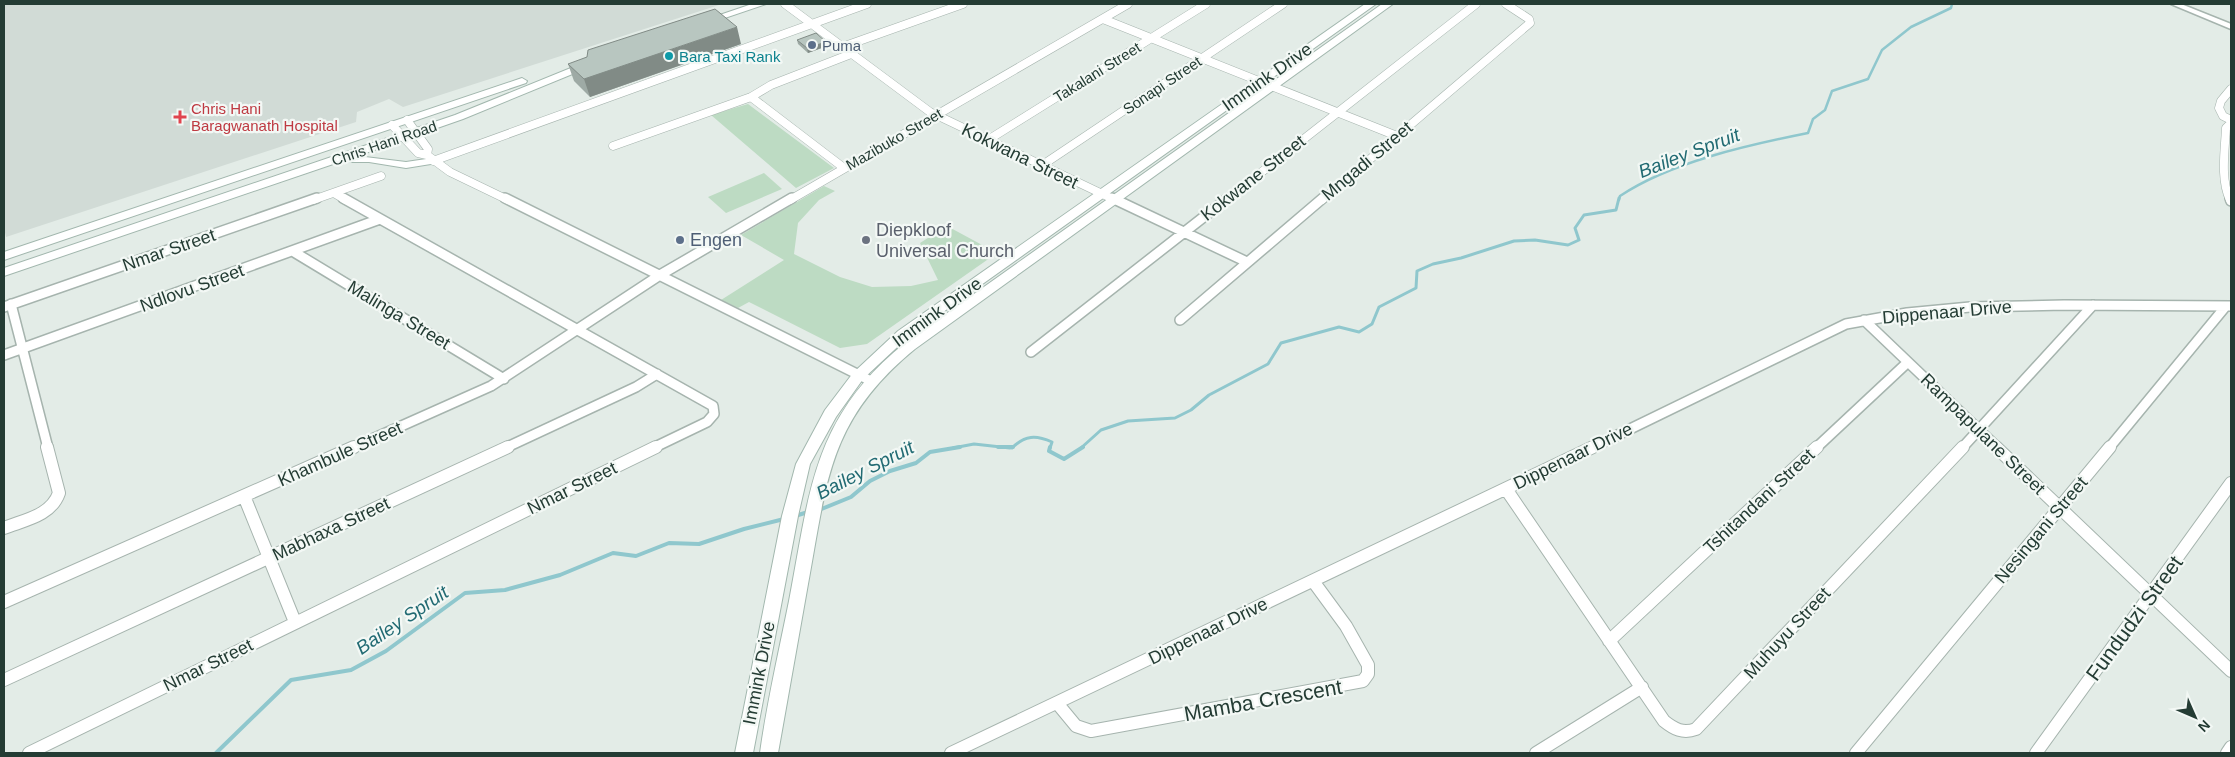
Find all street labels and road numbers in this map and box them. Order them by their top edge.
street label: Takalani Street [1050,38,1144,106]
street label: Immink Drive [1218,39,1316,115]
street label: Sonapi Street [1120,52,1205,117]
street label: Mazibuko Street [843,104,946,173]
street label: Chris Hani Road [329,117,439,169]
street label: Mngadi Street [1318,117,1416,205]
street label: Kokwana Street [959,119,1081,193]
street label: Kokwane Street [1197,131,1309,225]
street label: Nmar Street [120,225,218,275]
street label: Ndlovu Street [137,260,247,316]
street label: Immink Drive [889,273,985,351]
street label: Malinga Street [344,277,454,353]
street label: Dippenaar Drive [1881,296,2013,328]
street label: Rampapulane Street [1917,369,2049,499]
street label: Khambule Street [275,418,405,490]
street label: Dippenaar Drive [1510,419,1636,493]
street label: Tshitandani Street [1699,445,1819,557]
street label: Nmar Street [524,458,620,518]
street label: Nesingani Street [1991,473,2091,587]
street label: Mabhaxa Street [269,493,393,565]
street label: Fundudzi Street [2081,551,2187,685]
street label: Muhuyu Street [1740,583,1834,683]
street label: Dippenaar Drive [1145,594,1271,668]
street label: Immink Drive [739,620,779,726]
street label: Nmar Street [160,635,256,695]
street label: Mamba Crescent [1182,675,1344,725]

